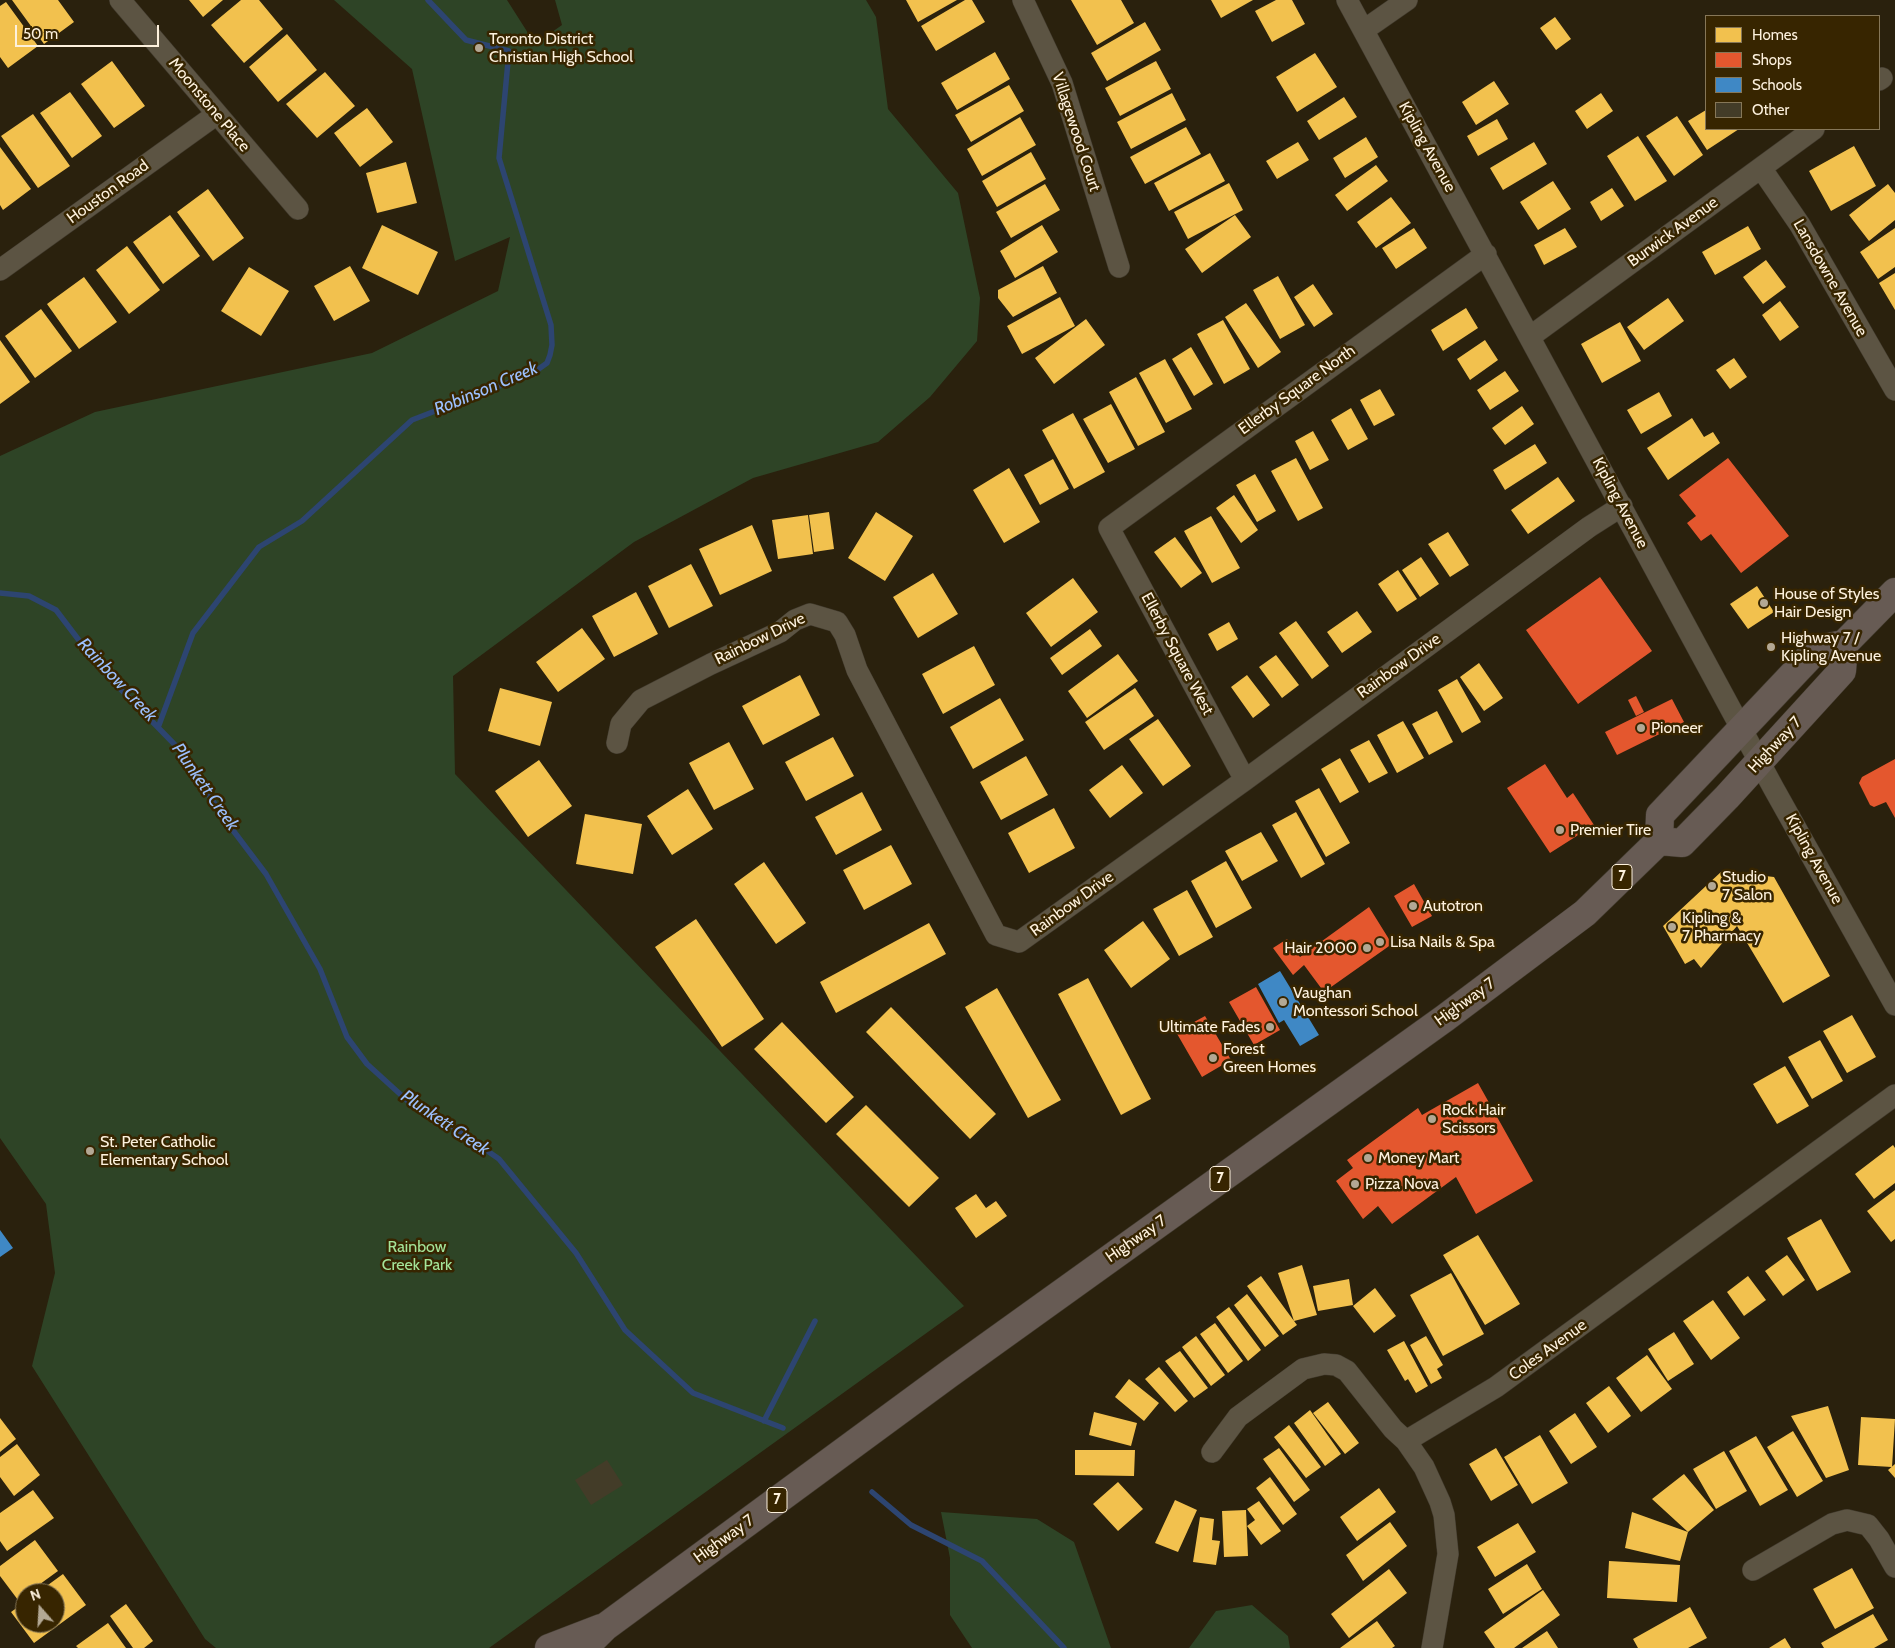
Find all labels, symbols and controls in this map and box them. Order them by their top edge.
scale bar [18,15,161,47]
legend [1705,15,1880,130]
text: 50 m [23,25,58,43]
text: Homes [1752,26,1798,44]
place label: Toronto District Christian High School [489,29,633,67]
marker: Toronto District Christian High School [473,42,485,54]
text: Shops [1752,51,1792,69]
street label: Moonstone Place [164,54,254,156]
street label: Villagewood Court [1048,70,1104,194]
text: Schools [1752,76,1802,94]
street label: Kipling Avenue [1394,99,1460,195]
text: Other [1752,101,1789,119]
street label: Houston Road [63,156,153,228]
street label: Burwick Avenue [1624,193,1722,271]
street label: Lansdowne Avenue [1789,216,1871,340]
street label: Ellerby Square North [1235,341,1359,439]
water label: Robinson Creek [431,357,541,421]
street label: Kipling Avenue [1588,454,1652,552]
place label: House of Styles Hair Design [1774,584,1879,622]
street label: Ellerby Square West [1137,590,1217,718]
marker: House of Styles Hair Design [1758,597,1770,609]
street label: Rainbow Drive [712,609,808,669]
place label: Highway 7 / Kipling Avenue [1781,628,1881,666]
street label: Rainbow Drive [1354,629,1444,703]
water label: Rainbow Creek [73,634,161,726]
marker: Highway 7 / Kipling Avenue [1765,641,1777,653]
street label: Highway 7 [1744,713,1806,777]
place label: Pioneer [1651,718,1703,738]
marker: Pioneer [1635,722,1647,734]
water label: Plunkett Creek [167,739,243,835]
street label: Kipling Avenue [1781,811,1847,907]
place label: Premier Tire [1570,820,1651,840]
marker: Premier Tire [1554,824,1566,836]
road number: 7 [1612,864,1632,890]
street label: Rainbow Drive [1027,867,1117,941]
place label: Studio 7 Salon [1722,867,1772,905]
marker: Studio 7 Salon [1706,880,1718,892]
place label: Autotron [1423,896,1483,916]
marker: Autotron [1407,900,1419,912]
place label: Kipling & 7 Pharmacy [1682,908,1761,946]
marker: Kipling & 7 Pharmacy [1666,921,1678,933]
place label: Lisa Nails & Spa [1390,932,1495,952]
marker: Lisa Nails & Spa [1374,936,1386,948]
place label: Hair 2000 [1284,938,1357,958]
marker: Hair 2000 [1361,942,1373,954]
street label: Highway 7 [1431,974,1499,1030]
place label: Vaughan Montessori School [1293,983,1418,1021]
marker: Vaughan Montessori School [1277,996,1289,1008]
place label: Ultimate Fades [1159,1017,1260,1037]
marker: Ultimate Fades [1264,1021,1276,1033]
place label: Forest Green Homes [1223,1039,1316,1077]
marker: Forest Green Homes [1207,1052,1219,1064]
water label: Plunkett Creek [397,1086,493,1160]
place label: Rock Hair Scissors [1442,1100,1505,1138]
marker: Rock Hair Scissors [1426,1113,1438,1125]
place label: St. Peter Catholic Elementary School [100,1132,228,1170]
marker: St. Peter Catholic Elementary School [84,1145,96,1157]
place label: Money Mart [1378,1148,1459,1168]
marker: Money Mart [1362,1152,1374,1164]
road number: 7 [1210,1166,1230,1192]
place label: Pizza Nova [1365,1174,1439,1194]
marker: Pizza Nova [1349,1178,1361,1190]
street label: Highway 7 [1102,1211,1170,1267]
park label: Rainbow Creek Park [382,1237,452,1275]
street label: Coles Avenue [1505,1315,1591,1385]
road number: 7 [767,1488,787,1512]
street label: Highway 7 [690,1511,758,1567]
north arrow [15,1583,65,1633]
text: N [28,1585,43,1605]

